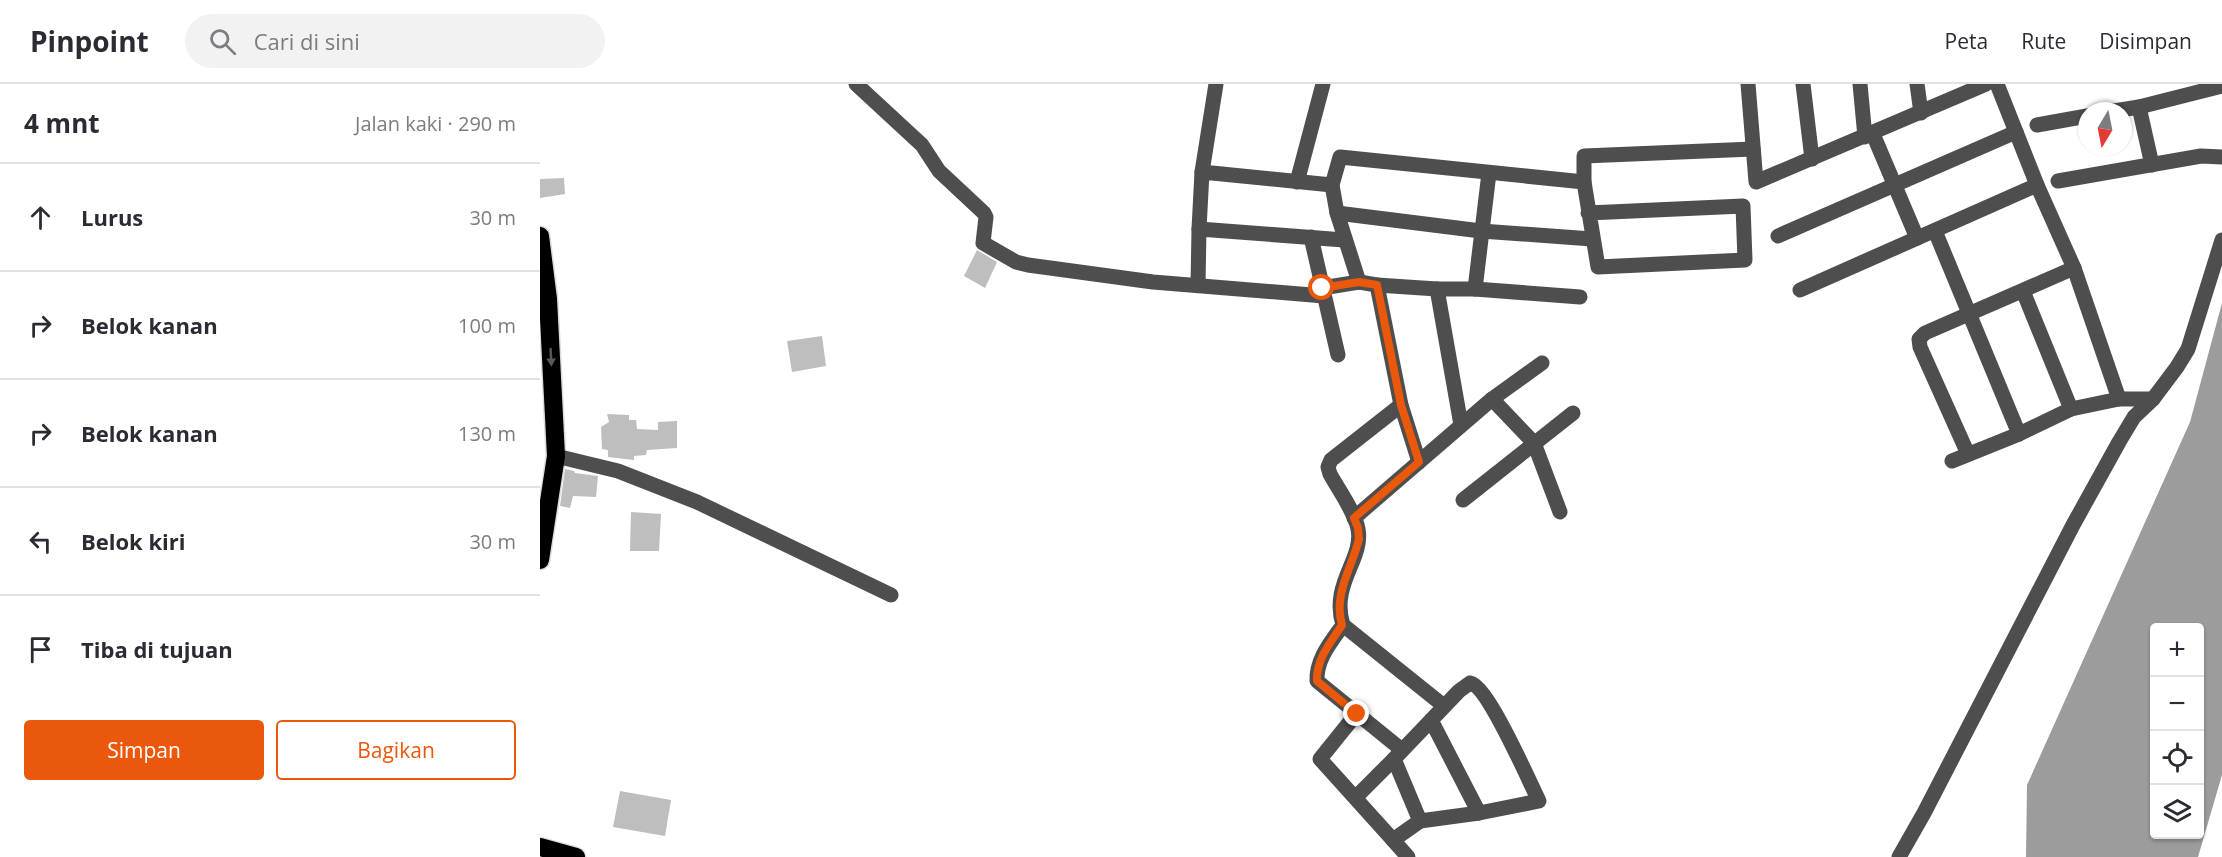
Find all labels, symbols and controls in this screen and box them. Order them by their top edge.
search box [185,14,605,68]
text: Pinpoint [30,22,149,60]
icon: search [206,25,239,58]
text: Cari di sini [254,26,360,56]
text: Peta [1945,27,1988,55]
text: Rute [2021,27,2066,55]
text: Disimpan [2099,27,2192,55]
north arrow [2078,102,2132,156]
text: 4 mnt [24,105,100,141]
text: Jalan kaki · 290 m [355,110,516,137]
icon: ahead [24,201,57,234]
text: Lurus [81,202,143,232]
text: 30 m [469,204,516,231]
route start [1308,274,1334,300]
icon: right [24,309,57,342]
text: Belok kanan [81,310,218,340]
text: 100 m [458,312,516,339]
one-way arrow [547,347,556,366]
icon: right [24,417,57,450]
text: Belok kanan [81,418,218,448]
text: 130 m [458,420,516,447]
icon: left [24,525,57,558]
text: Belok kiri [81,526,186,556]
text: 30 m [469,528,516,555]
map controls [2150,623,2204,839]
button: + [2150,623,2204,677]
icon: arrive [24,633,57,666]
text: Tiba di tujuan [81,634,233,664]
button: − [2150,677,2204,731]
route end [1343,700,1369,726]
button: Simpan [24,720,264,780]
button: Bagikan [276,720,516,780]
button: locate [2150,731,2204,785]
button: layers [2150,785,2204,839]

